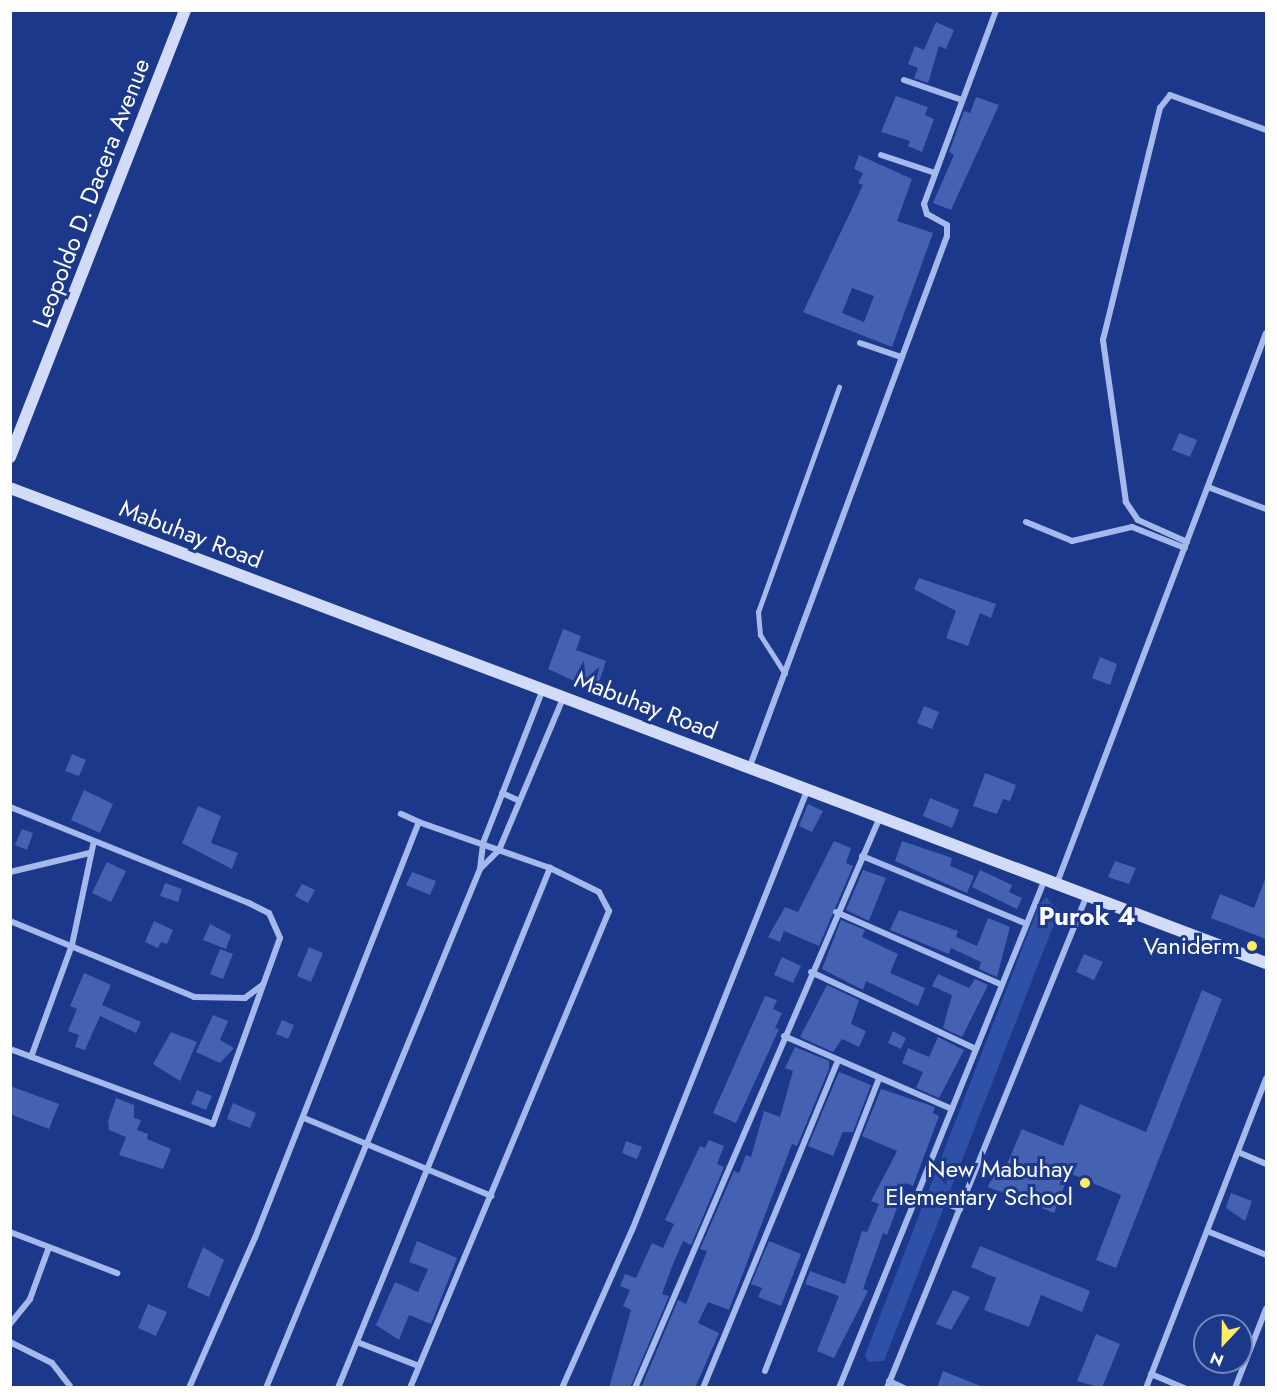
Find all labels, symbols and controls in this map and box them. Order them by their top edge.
street label: Leopoldo D. Dacera Avenue [26,54,156,332]
street label: Mabuhay Road [115,494,267,574]
street label: Mabuhay Road [570,665,722,745]
district label: Purok 4 [1038,901,1136,933]
place label: Vaniderm [1143,932,1240,960]
marker: Vaniderm [1245,939,1259,953]
place label: New Mabuhay Elementary School [885,1155,1073,1211]
marker: New Mabuhay Elementary School [1078,1176,1092,1190]
north arrow [1193,1314,1253,1374]
text: N [1207,1346,1227,1372]

